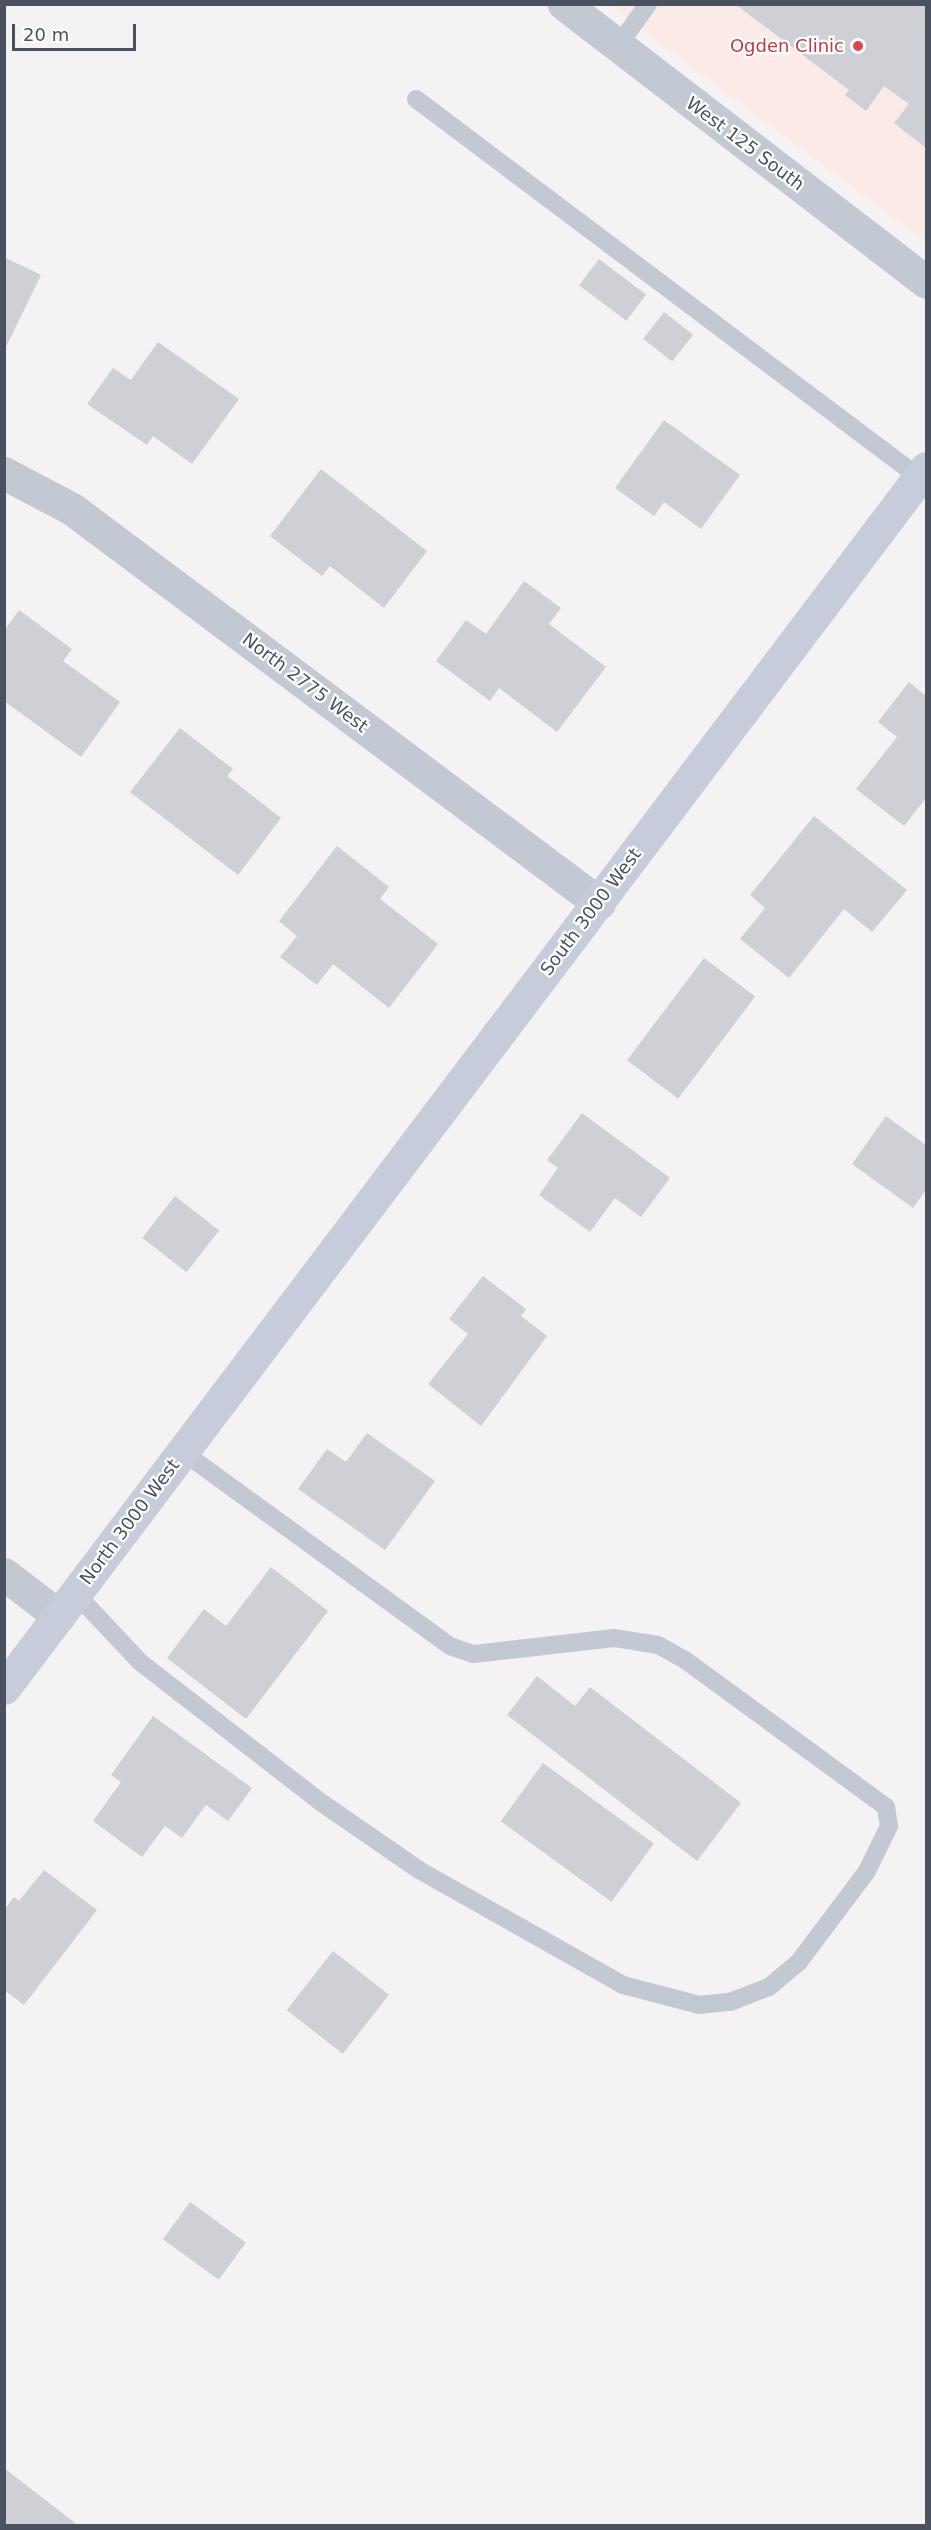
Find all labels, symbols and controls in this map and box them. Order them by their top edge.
scale bar [15,12,140,50]
text: 20 m [23,24,69,45]
place label: Ogden Clinic [730,35,844,57]
marker: Ogden Clinic [849,37,867,55]
street label: West 125 South [682,93,808,195]
street label: North 2775 West [238,629,372,737]
street label: South 3000 West [536,844,646,980]
street label: North 3000 West [76,1455,184,1589]

